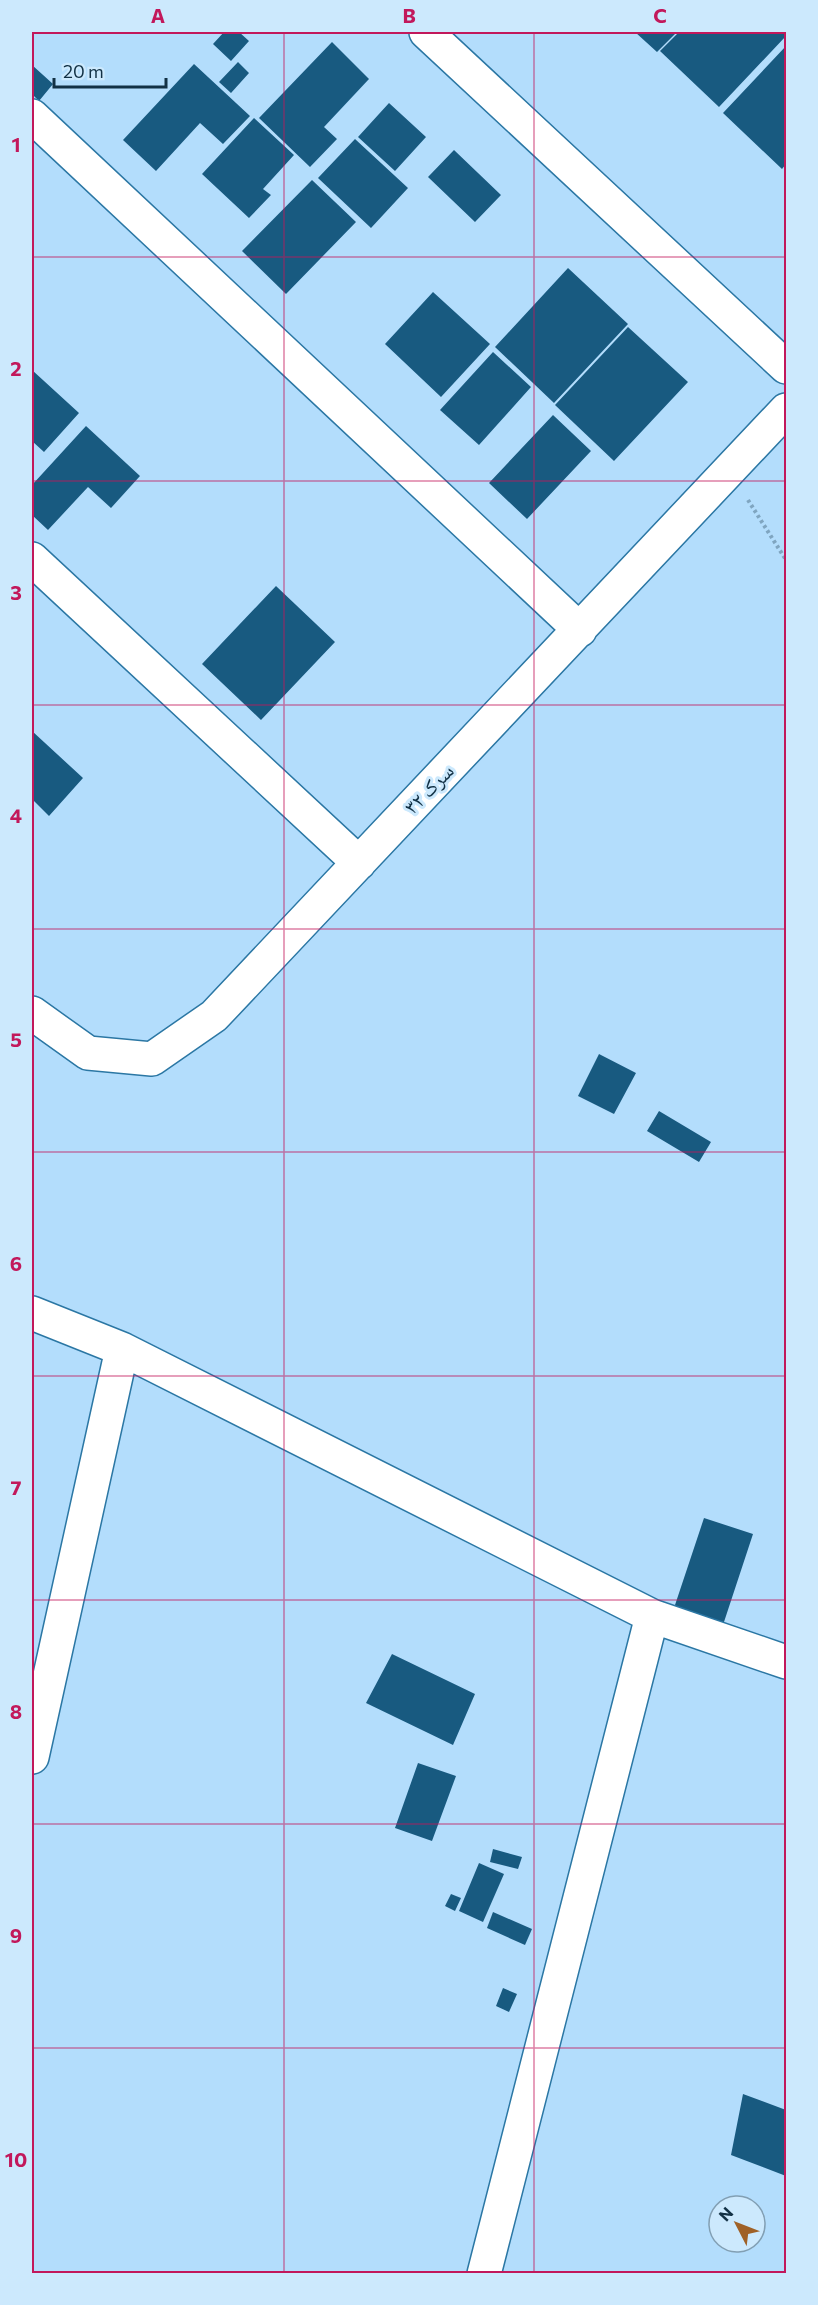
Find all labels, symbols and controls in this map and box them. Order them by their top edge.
text: A [151,3,165,27]
text: B [402,3,416,27]
text: C [653,3,667,27]
scale bar [54,51,166,89]
text: 20 m [63,60,104,82]
text: 1 [11,132,21,156]
text: 2 [10,356,22,380]
text: 3 [10,580,22,604]
street label: سرک ۳۲ [398,758,458,818]
text: 4 [10,803,22,827]
text: 5 [10,1027,22,1051]
text: 6 [10,1251,22,1275]
text: 7 [11,1475,22,1499]
text: 8 [10,1699,22,1723]
text: 9 [10,1923,22,1947]
text: 10 [5,2147,27,2171]
north arrow [707,2194,767,2254]
text: N [714,2203,737,2224]

